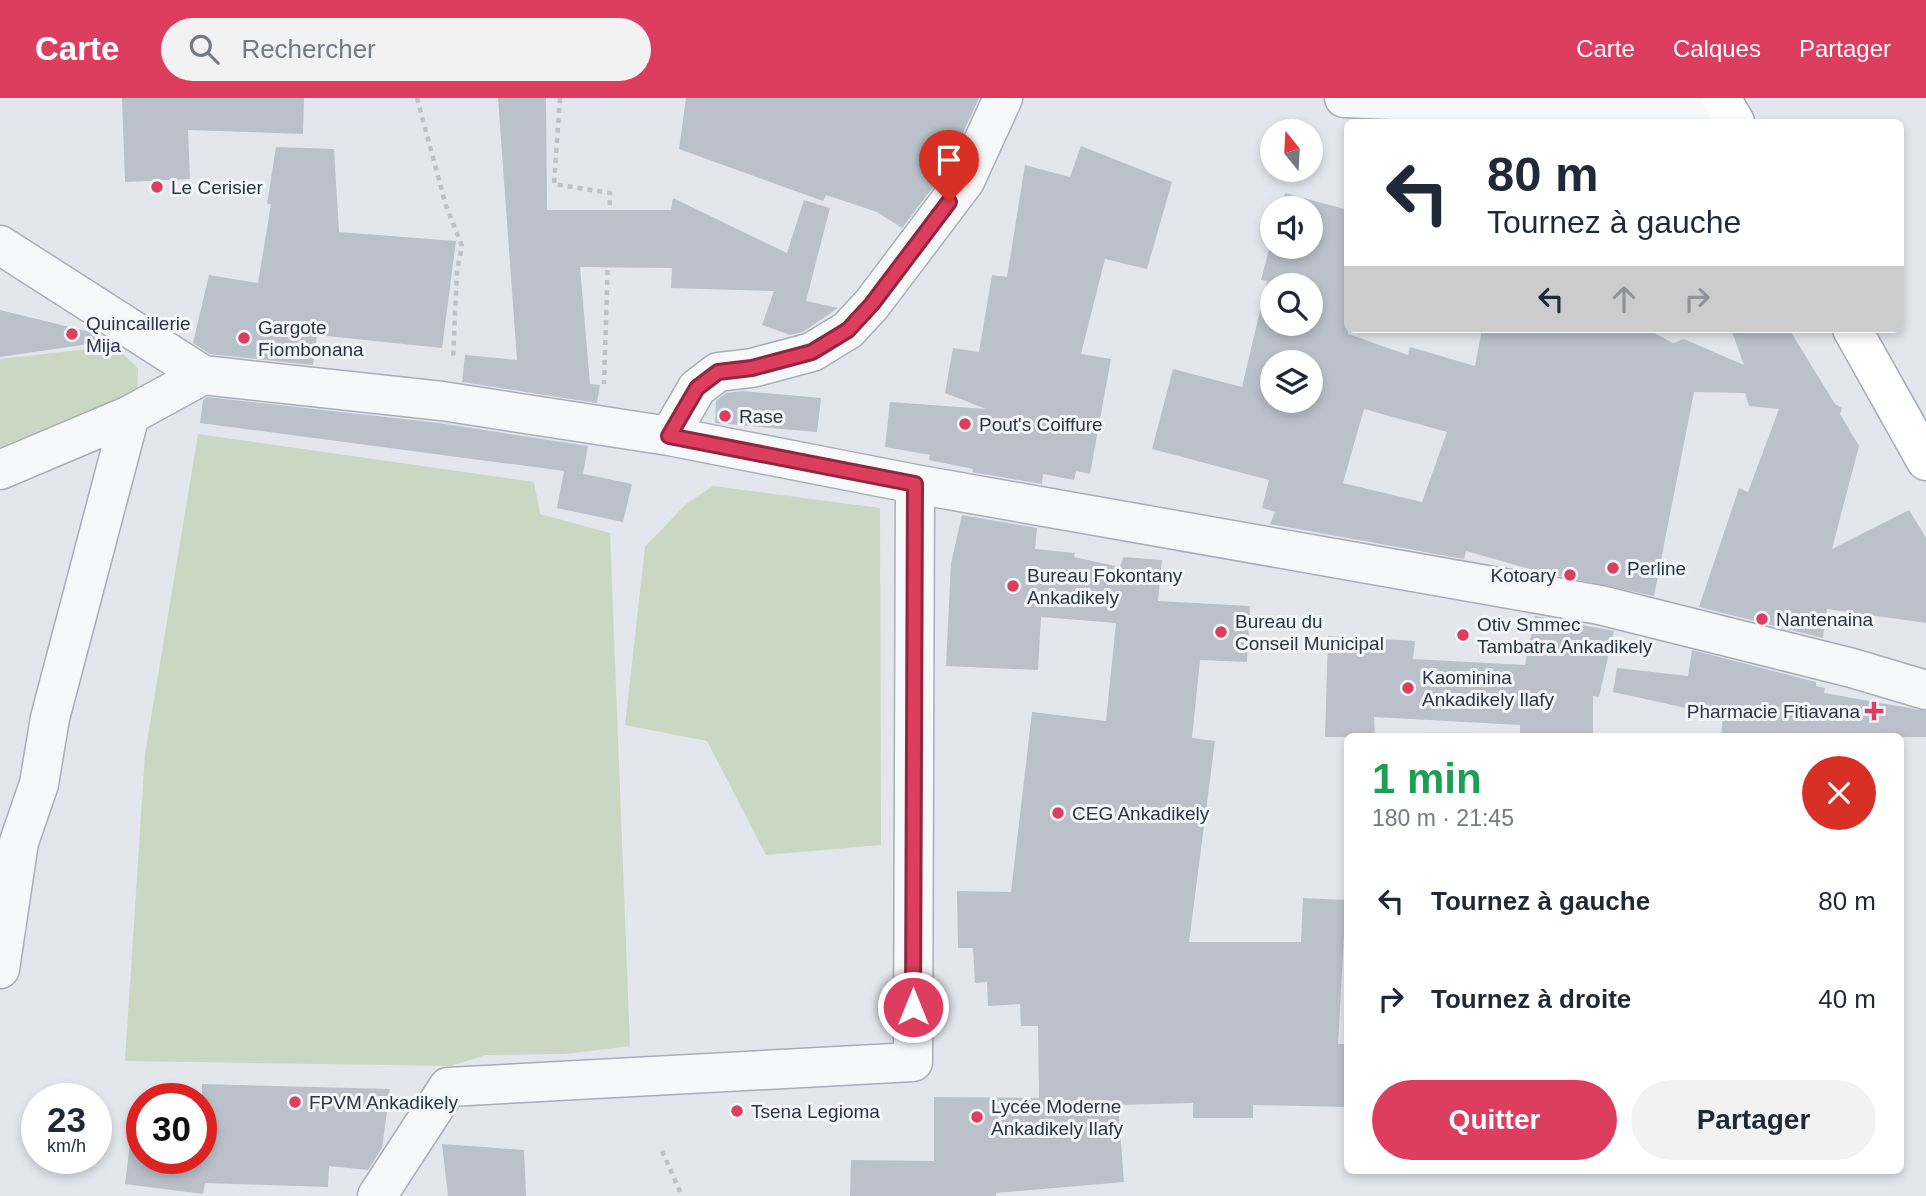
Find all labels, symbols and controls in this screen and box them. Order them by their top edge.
search box [161,18,651,81]
text: Carte [35,30,119,67]
icon: search [185,30,223,68]
text: Rechercher [241,34,376,64]
text: Carte [1576,35,1635,62]
text: Calques [1673,35,1761,62]
text: Partager [1799,35,1891,62]
north arrow [1260,119,1323,182]
map controls [1260,119,1323,413]
pin [919,130,979,202]
icon: arrive [930,141,968,179]
icon: left [1372,147,1463,238]
text: 80 m [1487,147,1599,201]
place label: Le Cerisier [171,177,264,198]
marker: Le Cerisier [149,179,165,195]
button: sound [1260,196,1323,259]
text: Tournez à gauche [1487,204,1741,240]
button: search [1260,273,1323,336]
icon: left [1532,280,1570,318]
icon: ahead [1605,280,1643,318]
icon: right [1678,280,1716,318]
place label: Quincaillerie Mija [86,313,191,356]
place label: Gargote Fiombonana [258,317,364,360]
marker: Quincaillerie Mija [64,326,80,342]
marker: Gargote Fiombonana [236,330,252,346]
button: layers [1260,350,1323,413]
place label: Rase [739,406,783,427]
marker: Rase [717,408,733,424]
place label: Pout's Coiffure [979,414,1103,435]
marker: Pout's Coiffure [957,416,973,432]
place label: Perline [1627,558,1686,579]
marker: Perline [1605,560,1621,576]
place label: Bureau Fokontany Ankadikely [1027,565,1183,608]
place label: Kotoary [1491,565,1556,586]
marker: Kotoary [1562,567,1578,583]
marker: Bureau Fokontany Ankadikely [1005,578,1021,594]
place label: Nantenaina [1776,609,1874,630]
place label: Bureau du Conseil Municipal [1235,611,1384,654]
marker: Nantenaina [1754,611,1770,627]
place label: Otiv Smmec Tambatra Ankadikely [1477,614,1653,657]
marker: Bureau du Conseil Municipal [1213,624,1229,640]
marker: Otiv Smmec Tambatra Ankadikely [1455,627,1471,643]
place label: Kaominina Ankadikely Ilafy [1422,667,1555,710]
marker: Kaominina Ankadikely Ilafy [1400,680,1416,696]
place label: Pharmacie Fitiavana [1687,701,1860,722]
marker: Pharmacie Fitiavana [1866,703,1882,719]
text: 1 min [1372,755,1482,802]
button: close [1802,756,1876,830]
place label: CEG Ankadikely [1072,803,1210,824]
marker: CEG Ankadikely [1050,805,1066,821]
text: 180 m · 21:45 [1372,805,1514,831]
icon: left [1372,882,1410,920]
text: Tournez à gauche [1431,886,1650,916]
text: 80 m [1818,886,1876,916]
position arrow [876,970,950,1044]
icon: right [1372,980,1410,1018]
text: Tournez à droite [1431,984,1631,1014]
text: 40 m [1818,984,1876,1014]
button: Quitter [1372,1080,1617,1160]
button: Partager [1631,1080,1876,1160]
speed limit sign: 30 [126,1083,217,1174]
place label: FPVM Ankadikely [309,1092,458,1113]
marker: FPVM Ankadikely [287,1094,303,1110]
place label: Lycée Moderne Ankadikely Ilafy [991,1096,1124,1139]
text: 23 [47,1100,86,1139]
place label: Tsena Legioma [751,1101,880,1122]
marker: Tsena Legioma [729,1103,745,1119]
marker: Lycée Moderne Ankadikely Ilafy [969,1109,985,1125]
text: km/h [47,1136,86,1156]

